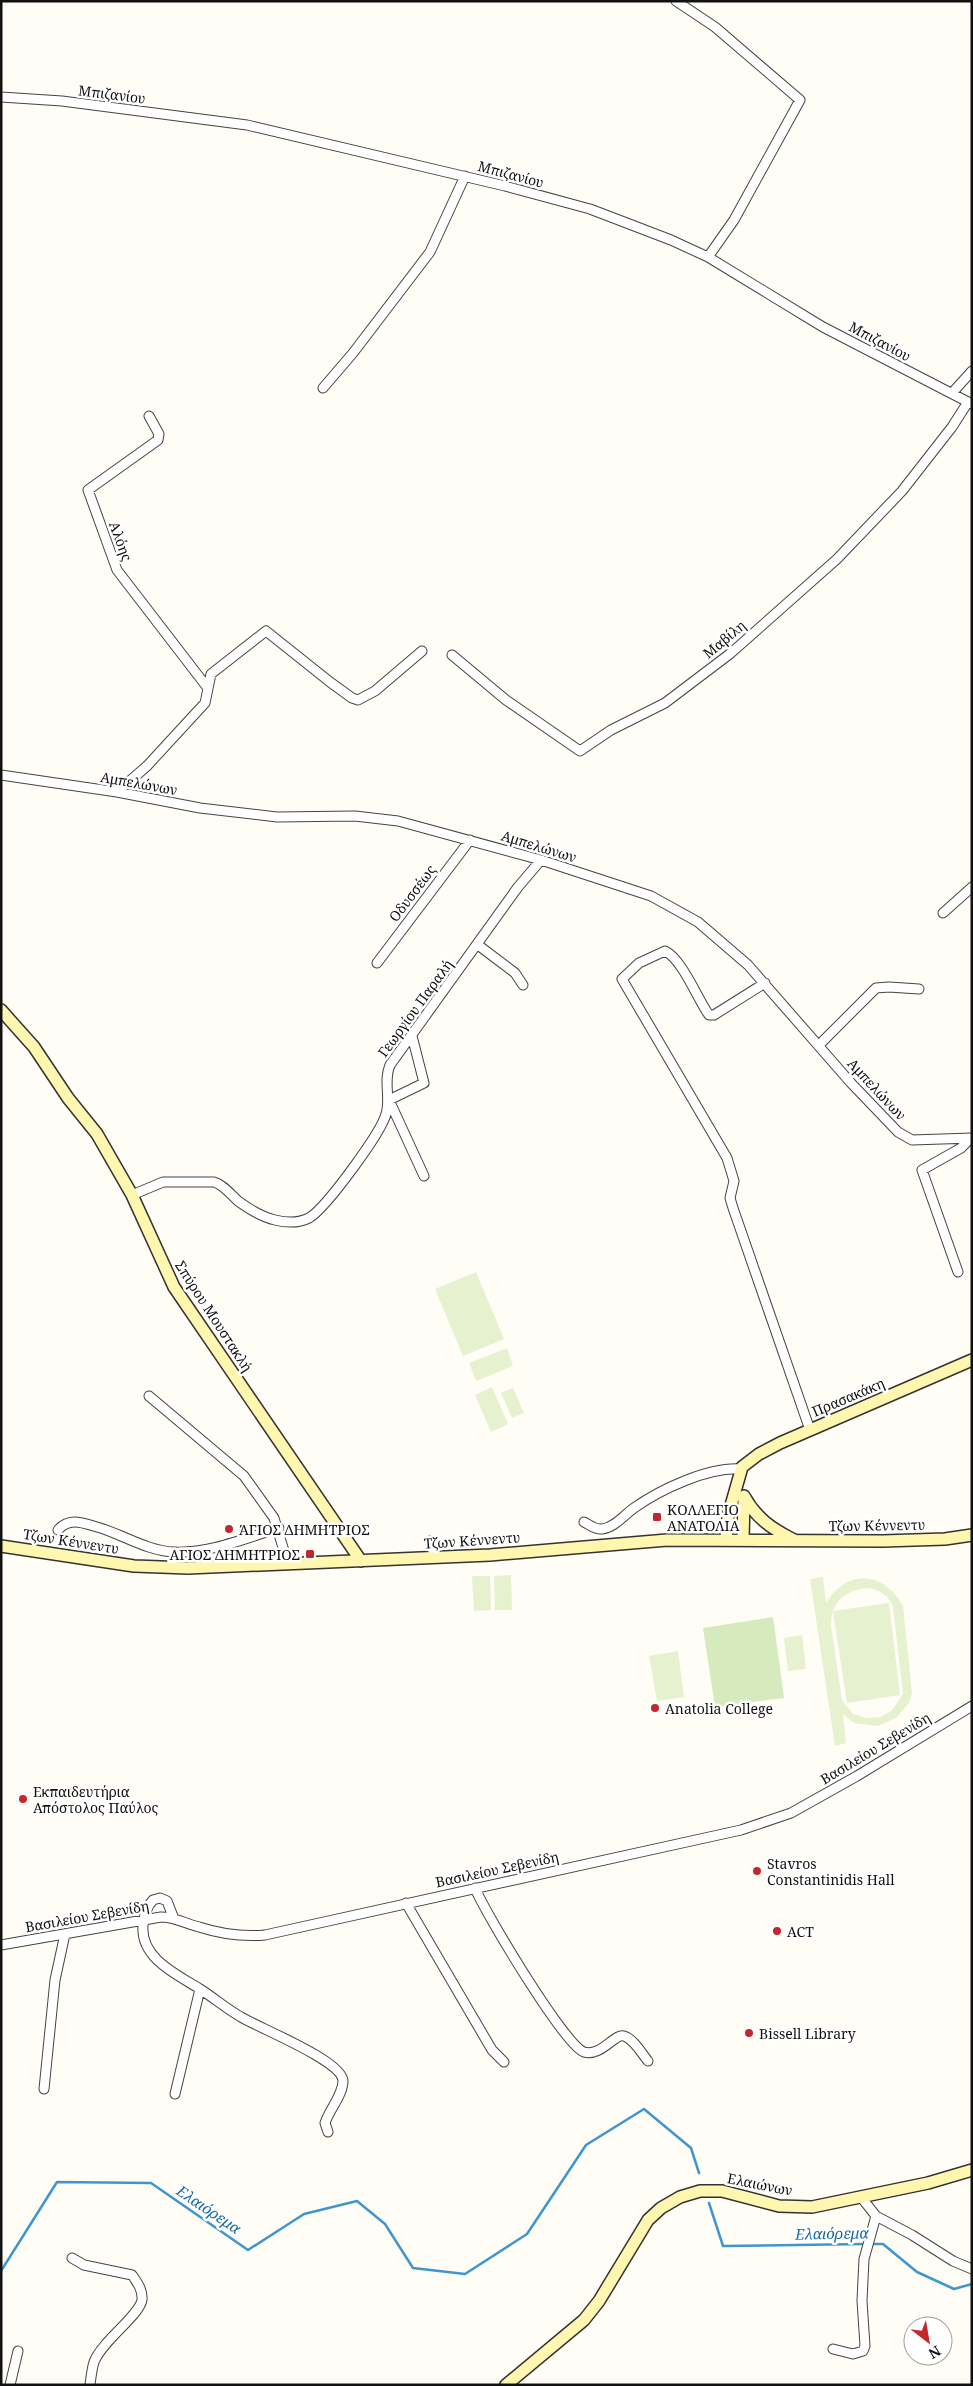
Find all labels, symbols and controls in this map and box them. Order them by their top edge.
street label: Μπιζανίου [77,80,147,108]
street label: Μπιζανίου [476,156,546,192]
street label: Μπιζανίου [846,317,914,365]
street label: Αλόης [105,519,137,564]
street label: Μαβίλη [699,616,749,662]
street label: Αμπελώνων [99,767,179,799]
street label: Αμπελώνων [499,826,579,866]
street label: Οδυσσέως [384,860,440,925]
street label: Γεωργίου Παραλή [373,955,457,1061]
street label: Αμπελώνων [844,1054,910,1124]
street label: Σπύρου Μουστακλή [171,1257,257,1375]
street label: Πρασακάκη [809,1373,887,1421]
place label: ΚΟΛΛΕΓΙΟ ΑΝΑΤΟΛΙΑ [667,1500,740,1535]
marker: ΚΟΛΛΕΓΙΟ ΑΝΑΤΟΛΙΑ [651,1511,663,1523]
street label: Τζων Κέννεντυ [829,1515,925,1535]
place label: ΆΓΙΟΣ ΔΗΜΗΤΡΙΟΣ [239,1520,370,1539]
marker: ΆΓΙΟΣ ΔΗΜΗΤΡΙΟΣ [223,1523,235,1535]
street label: Τζων Κέννεντυ [22,1524,120,1558]
street label: Τζων Κέννεντυ [423,1527,521,1553]
place label: ΑΓΙΟΣ ΔΗΜΗΤΡΙΟΣ [169,1545,300,1564]
marker: ΑΓΙΟΣ ΔΗΜΗΤΡΙΟΣ [304,1548,316,1560]
place label: Anatolia College [665,1699,773,1718]
marker: Anatolia College [649,1702,661,1714]
street label: Βασιλείου Σεβενίδη [816,1708,934,1788]
place label: Εκπαιδευτήρια Απόστολος Παύλος [33,1782,159,1817]
marker: Εκπαιδευτήρια Απόστολος Παύλος [17,1793,29,1805]
street label: Βασιλείου Σεβενίδη [434,1847,560,1891]
place label: Stavros Constantinidis Hall [767,1854,895,1889]
marker: Stavros Constantinidis Hall [751,1865,763,1877]
street label: Βασιλείου Σεβενίδη [24,1896,150,1936]
place label: ACT [787,1922,814,1941]
marker: ACT [771,1925,783,1937]
place label: Bissell Library [759,2024,856,2043]
marker: Bissell Library [743,2027,755,2039]
street label: Ελαιώνων [726,2168,794,2200]
water label: Ελαιόρεμα [172,2180,245,2238]
water label: Ελαιόρεμα [794,2222,869,2244]
north arrow [903,2316,953,2366]
text: N [925,2342,945,2364]

